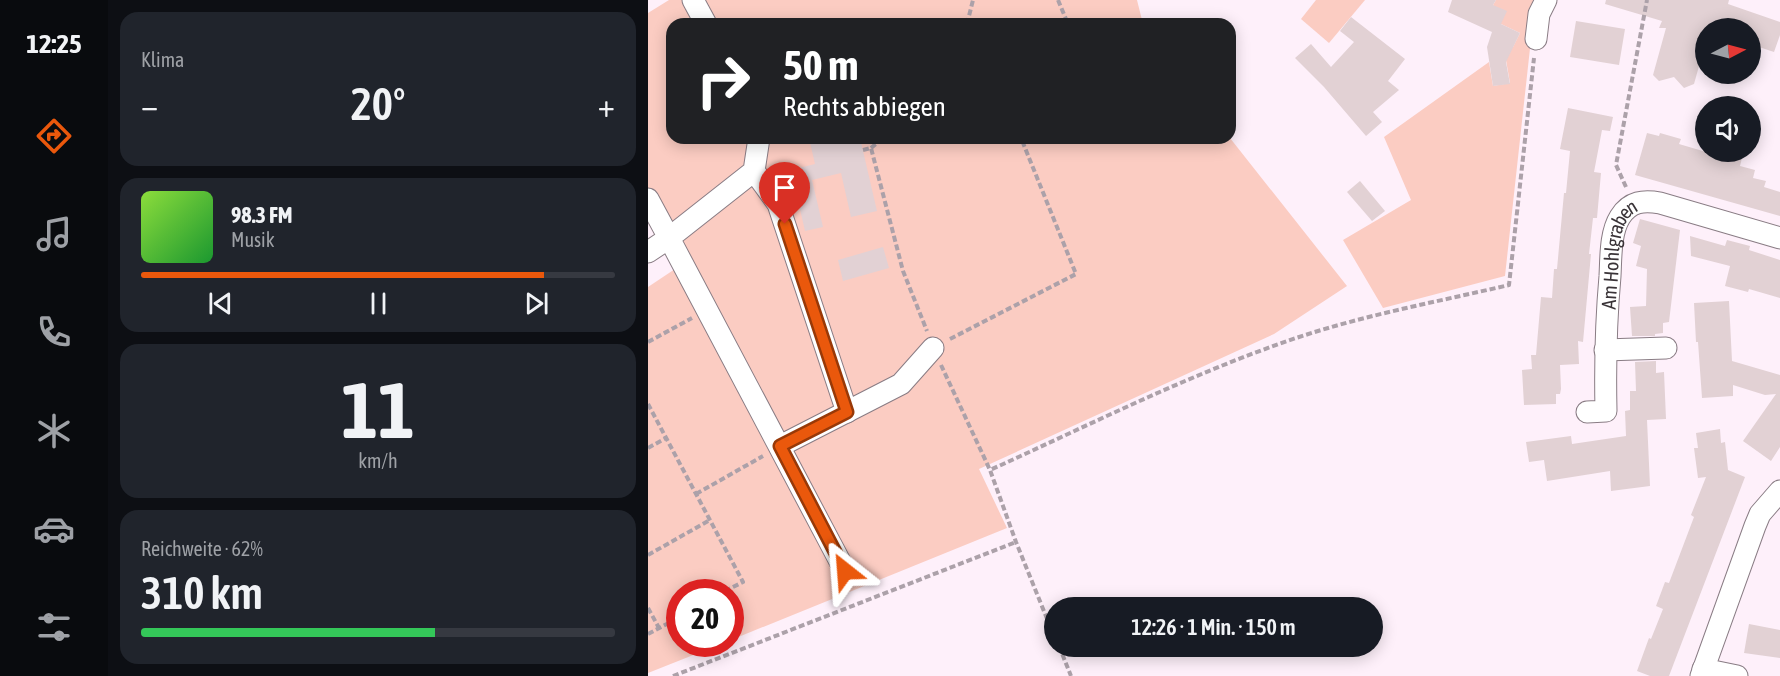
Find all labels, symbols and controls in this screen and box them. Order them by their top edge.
north arrow [1695,18,1761,84]
map controls [1695,18,1761,162]
text: 12:25 [26,28,82,59]
text: 50 m [783,41,858,89]
icon: right [684,42,762,120]
text: Klima [141,48,184,71]
text: 20° [351,78,405,130]
text: − [141,86,158,124]
text: + [598,86,615,124]
text: Rechts abbiegen [783,91,946,122]
button: sound [1695,96,1761,162]
icon: directions [33,115,75,157]
pin [759,162,810,224]
icon: arrive [768,171,801,204]
street label: Am Hohlgraben [1596,193,1641,310]
text: 98.3 FM [231,202,293,228]
icon: music [33,213,75,255]
text: Musik [231,228,275,251]
icon: previous [204,287,237,320]
icon: pause [362,287,395,320]
icon: next [520,287,553,320]
icon: phone [33,311,75,353]
text: 11 [341,365,415,455]
icon: climate [33,410,75,452]
text: km/h [358,449,398,472]
icon: car [33,508,75,550]
text: Reichweite · 62% [141,537,263,560]
position arrow [813,539,877,603]
text: 310 km [141,567,263,619]
speed limit sign: 20 [666,579,744,657]
icon: filters [33,606,75,648]
text: 12:26 · 1 Min. · 150 m [1131,614,1296,640]

